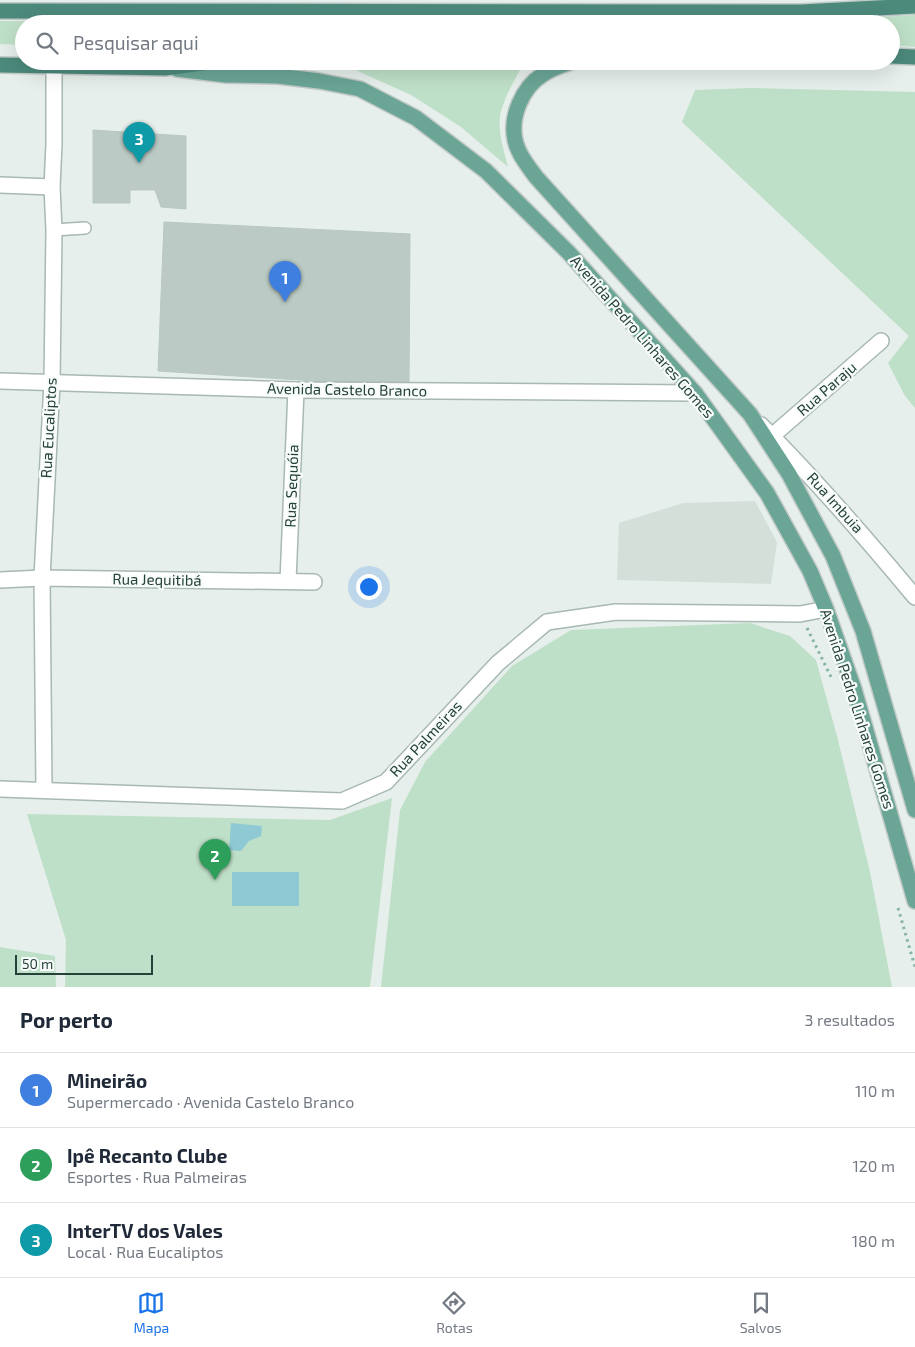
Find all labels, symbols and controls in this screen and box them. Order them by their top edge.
search box [15,15,900,70]
icon: search [33,29,61,57]
text: Pesquisar aqui [73,31,199,54]
pin: 3 [123,122,155,163]
street label: Avenida Pedro Linhares Gomes [567,251,718,421]
pin: 1 [269,261,301,302]
street label: Rua Paraju [793,358,860,420]
street label: Rua Eucaliptos [36,377,60,479]
street label: Avenida Castelo Branco [267,379,427,399]
street label: Rua Sequóia [281,444,301,528]
street label: Rua Imbuia [804,468,868,536]
street label: Rua Jequitibá [112,569,202,589]
your location [356,574,382,600]
street label: Avenida Pedro Linhares Gomes [817,606,899,811]
street label: Rua Palmeiras [385,696,465,780]
pin: 2 [199,839,231,880]
scale bar [15,952,152,975]
text: 50 m [22,955,53,972]
text: Por perto [20,1007,113,1032]
text: 3 resultados [805,1010,895,1029]
text: Mineirão [67,1069,147,1092]
text: 1 [33,1081,39,1100]
text: 110 m [855,1081,895,1100]
text: Supermercado · Avenida Castelo Branco [67,1092,354,1111]
text: Ipê Recanto Clube [67,1144,227,1167]
text: 2 [31,1156,41,1175]
text: 120 m [852,1156,895,1175]
text: Esportes · Rua Palmeiras [67,1167,247,1186]
text: InterTV dos Vales [67,1219,223,1242]
text: 3 [31,1231,41,1250]
text: 180 m [852,1231,895,1250]
text: Local · Rua Eucaliptos [67,1242,224,1261]
tab: Mapa [133,1289,169,1336]
tab: Rotas [436,1289,473,1336]
tab: Salvos [740,1289,782,1336]

